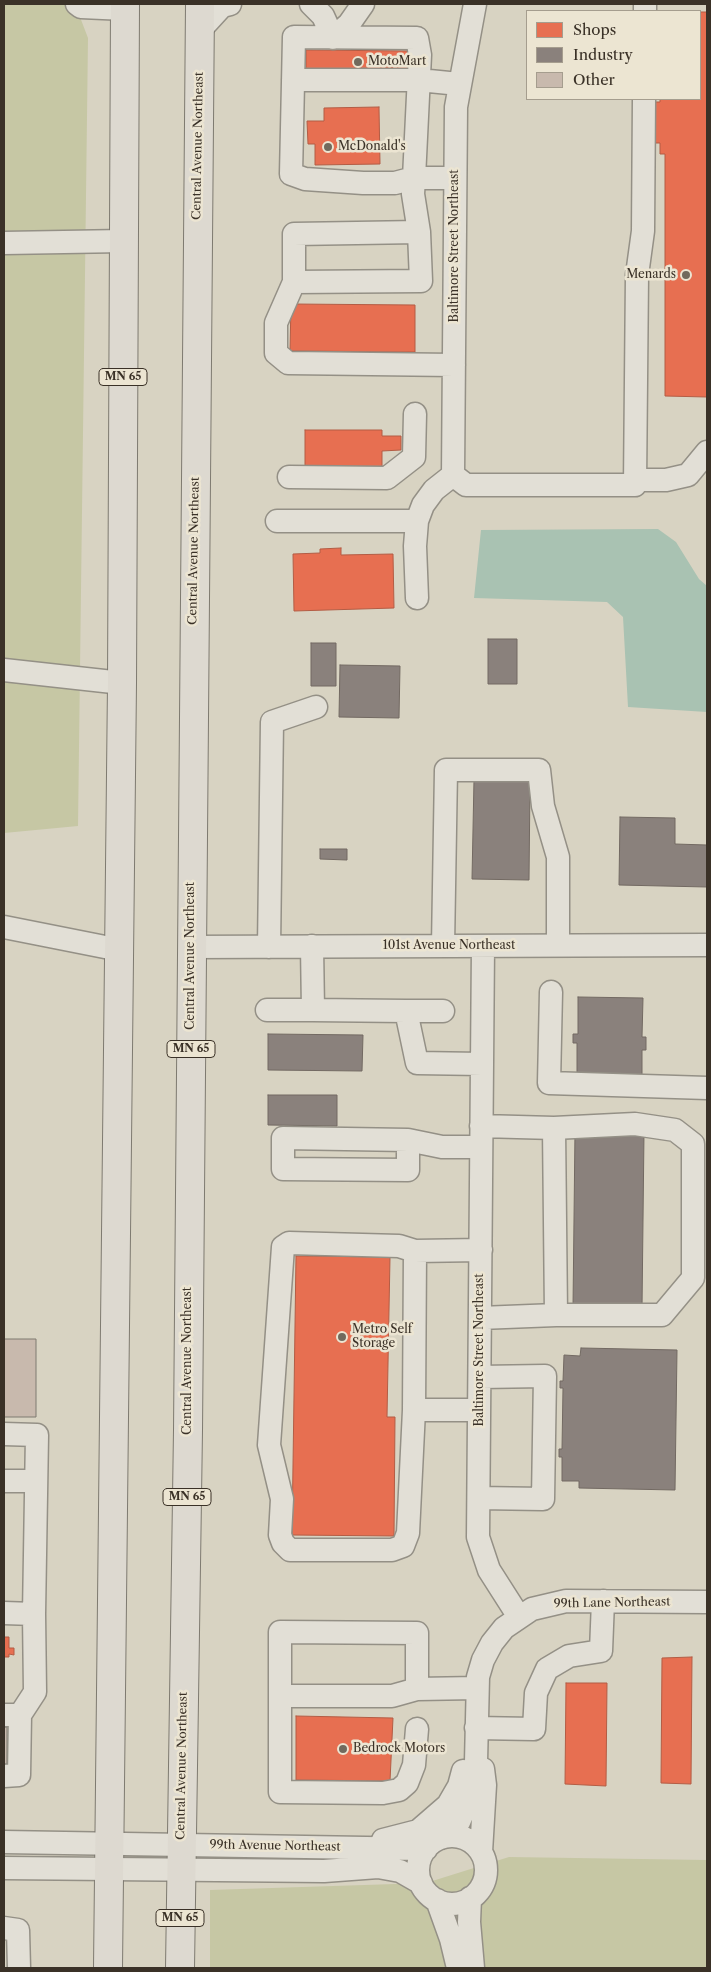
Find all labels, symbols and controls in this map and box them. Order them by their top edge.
legend [526,10,701,100]
text: Shops [573,20,616,39]
text: Industry [573,45,633,64]
place label: MotoMart [368,55,426,69]
marker: MotoMart [352,56,364,68]
text: Other [573,70,615,89]
street label: Central Avenue Northeast [190,72,206,220]
place label: McDonald's [338,140,406,154]
marker: McDonald's [322,141,334,153]
street label: Baltimore Street Northeast [448,170,462,322]
place label: Menards [626,268,676,282]
marker: Menards [680,269,692,281]
road number: MN 65 [99,368,147,386]
street label: Central Avenue Northeast [186,477,202,625]
street label: Central Avenue Northeast [184,882,198,1030]
street label: 101st Avenue Northeast [383,939,515,953]
road number: MN 65 [167,1040,215,1058]
street label: Baltimore Street Northeast [473,1274,487,1426]
street label: Central Avenue Northeast [181,1287,195,1435]
place label: Metro Self Storage [352,1323,412,1351]
marker: Metro Self Storage [336,1331,348,1343]
road number: MN 65 [163,1488,211,1505]
street label: 99th Lane Northeast [553,1595,671,1611]
street label: Central Avenue Northeast [174,1692,190,1840]
place label: Bedrock Motors [353,1742,445,1756]
marker: Bedrock Motors [337,1743,349,1755]
street label: 99th Avenue Northeast [209,1838,341,1854]
road number: MN 65 [156,1910,204,1926]

